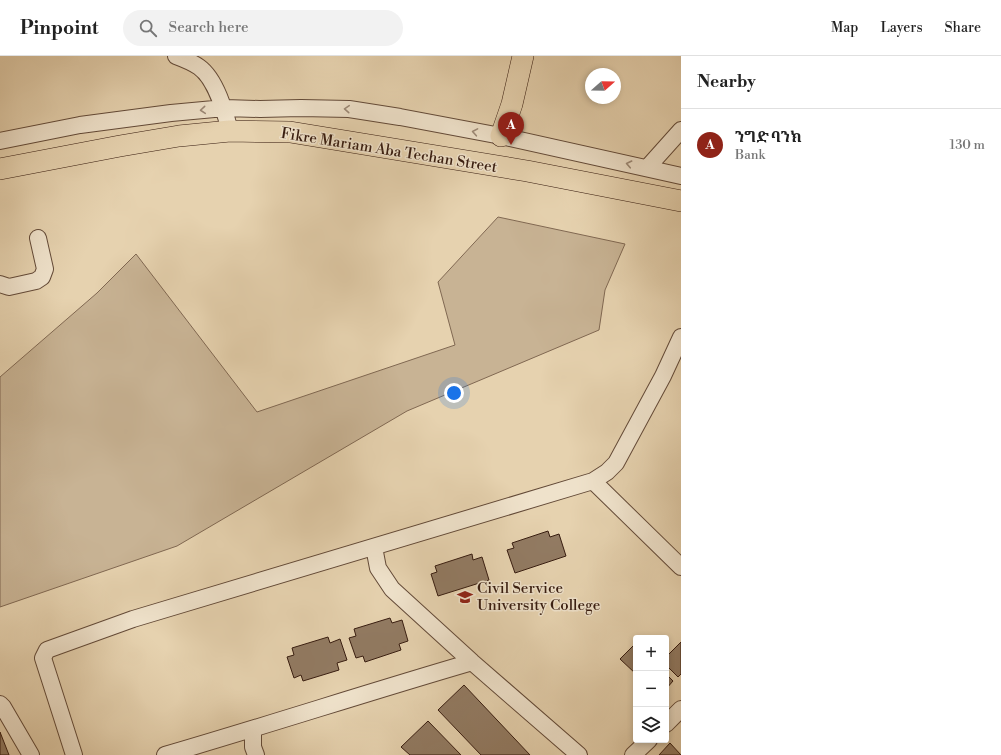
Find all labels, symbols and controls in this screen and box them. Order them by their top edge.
search box [123,10,403,46]
text: Pinpoint [20,16,99,40]
icon: search [137,17,159,39]
text: Search here [169,18,249,37]
text: Map [831,19,858,37]
text: Layers [880,19,923,37]
text: Share [945,19,981,37]
north arrow [585,68,621,104]
text: Nearby [697,71,756,93]
one-way arrow [344,105,350,113]
one-way arrow [200,106,206,115]
pin: A [498,112,524,145]
street label: Fikre Mariam Aba Techan Street [279,124,499,177]
one-way arrow [472,128,478,137]
text: ንግድ ባንክ [735,128,802,147]
text: A [705,137,715,153]
text: 130 m [950,137,985,153]
text: Bank [735,147,765,163]
one-way arrow [626,160,633,168]
your location [444,383,464,403]
place label: Civil Service University College [477,579,600,615]
school or university icon: Civil Service University College [456,588,474,606]
map controls [633,635,669,743]
button: + [633,635,669,671]
button: − [633,671,669,707]
button: layers [633,707,669,743]

